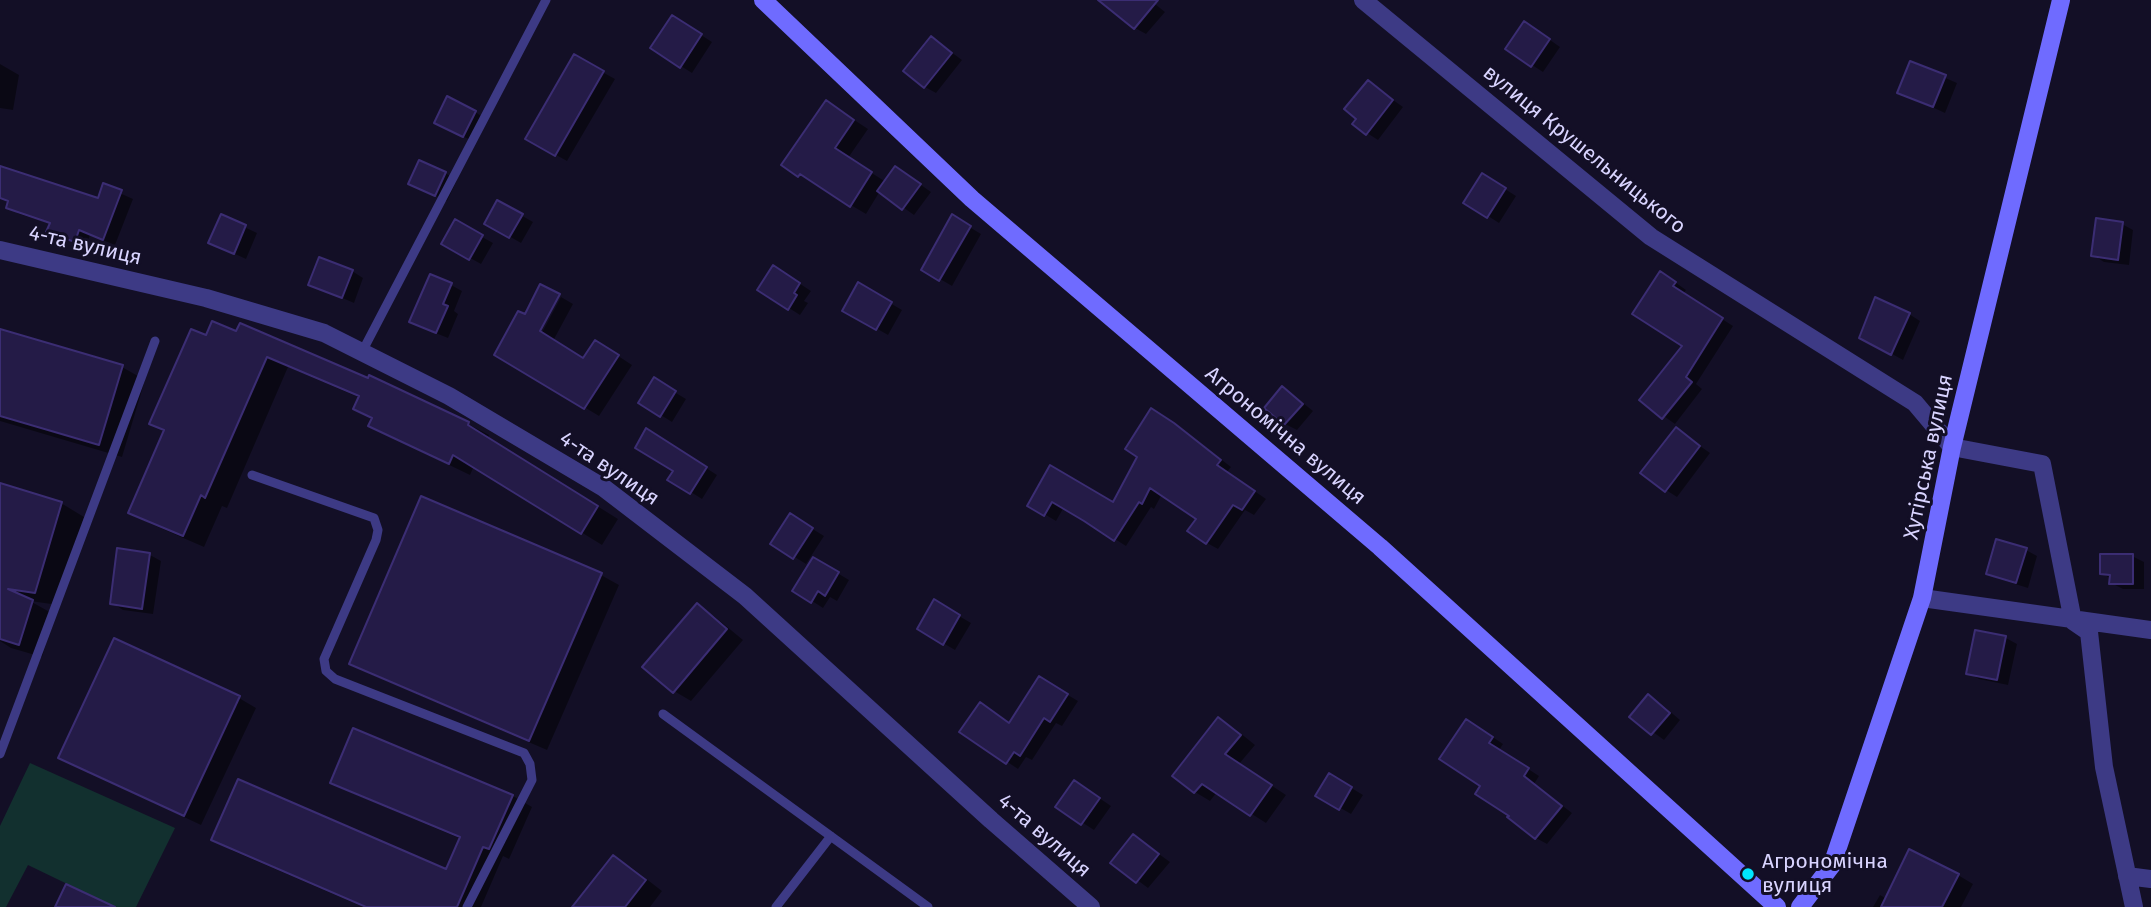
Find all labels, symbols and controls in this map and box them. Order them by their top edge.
street label: вулиця Крушельницького [1478,60,1690,240]
street label: 4-та вулиця [26,221,144,271]
street label: Агрономічна вулиця [1200,362,1370,510]
street label: Хутірська вулиця [1899,372,1959,542]
street label: 4-та вулиця [554,426,664,512]
street label: 4-та вулиця [992,789,1096,883]
place label: Агрономічна вулиця [1762,849,1888,899]
marker: Агрономічна вулиця [1740,866,1756,882]

